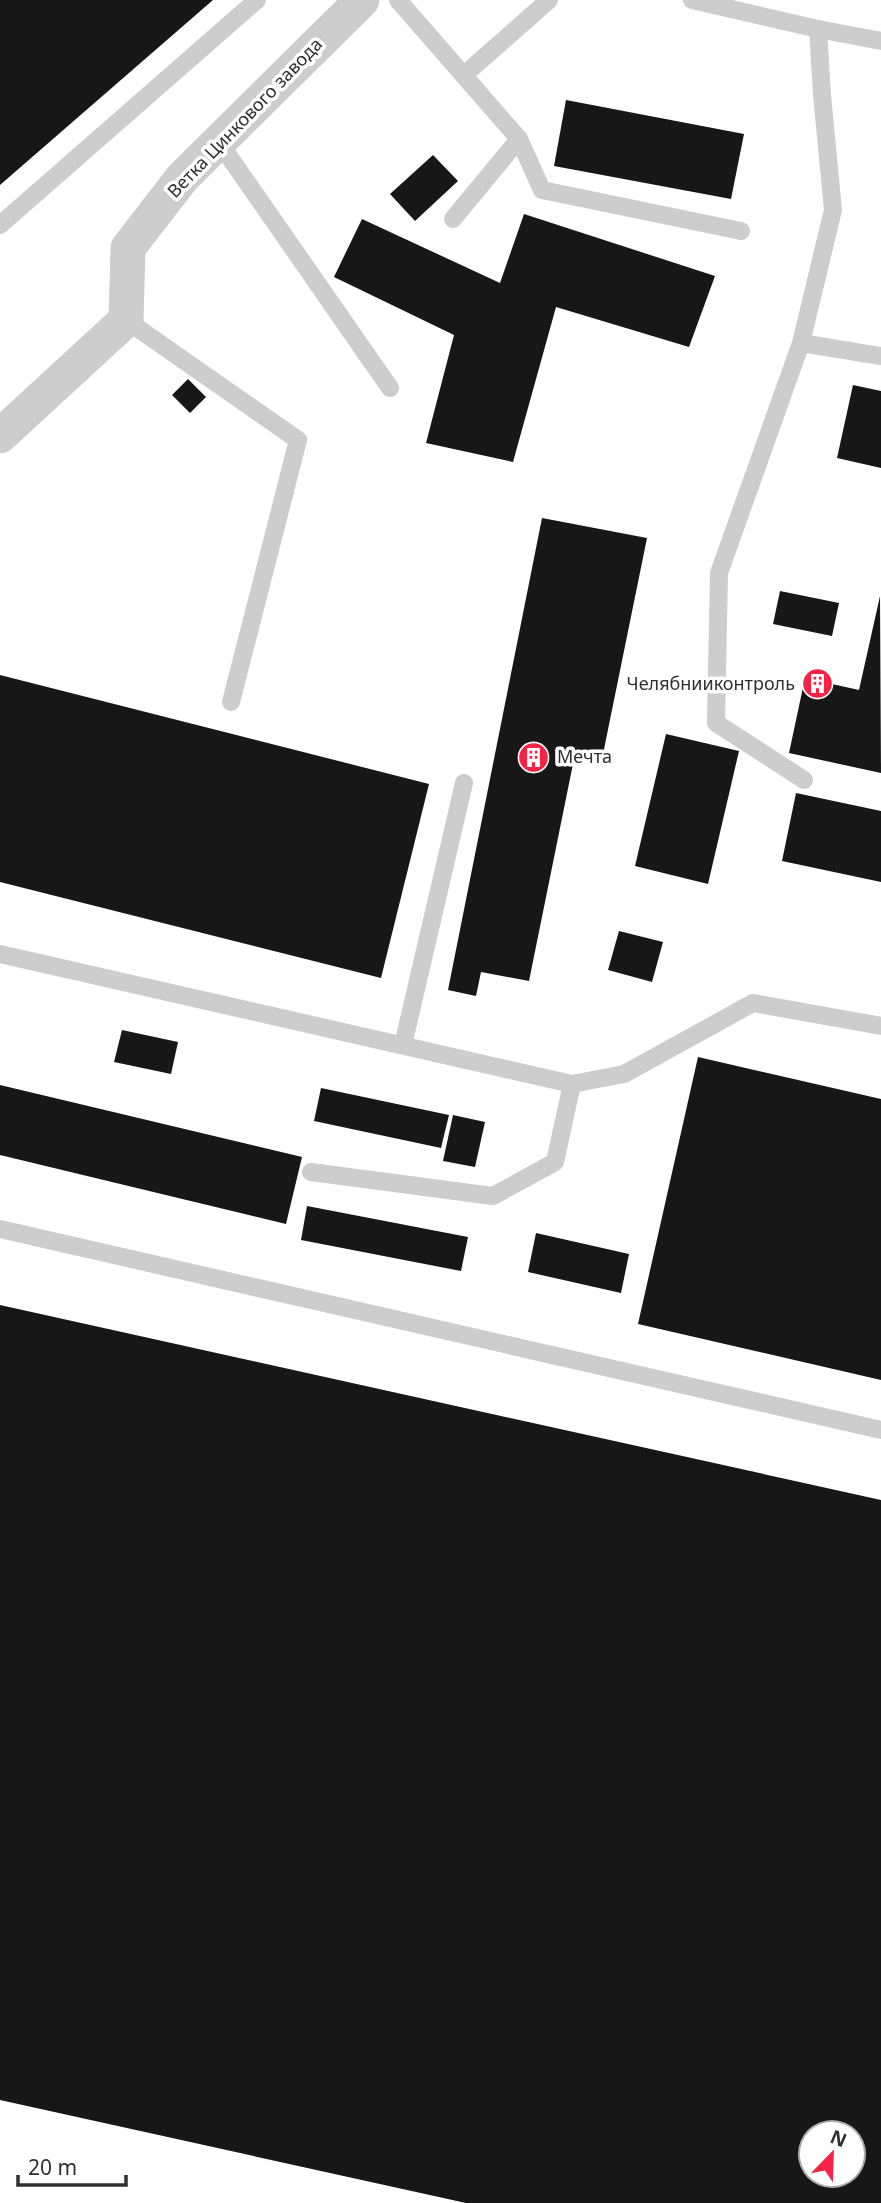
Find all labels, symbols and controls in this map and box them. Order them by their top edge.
street label: Ветка Цинкового завода [162,32,327,202]
building icon: Челябнииконтроль [801,667,835,701]
place label: Челябнииконтроль [627,671,795,695]
building icon: Мечта [517,740,551,774]
place label: Мечта [557,744,612,768]
north arrow [797,2119,867,2189]
text: N [826,2123,851,2153]
scale bar [18,2144,126,2188]
text: 20 m [28,2153,77,2181]

